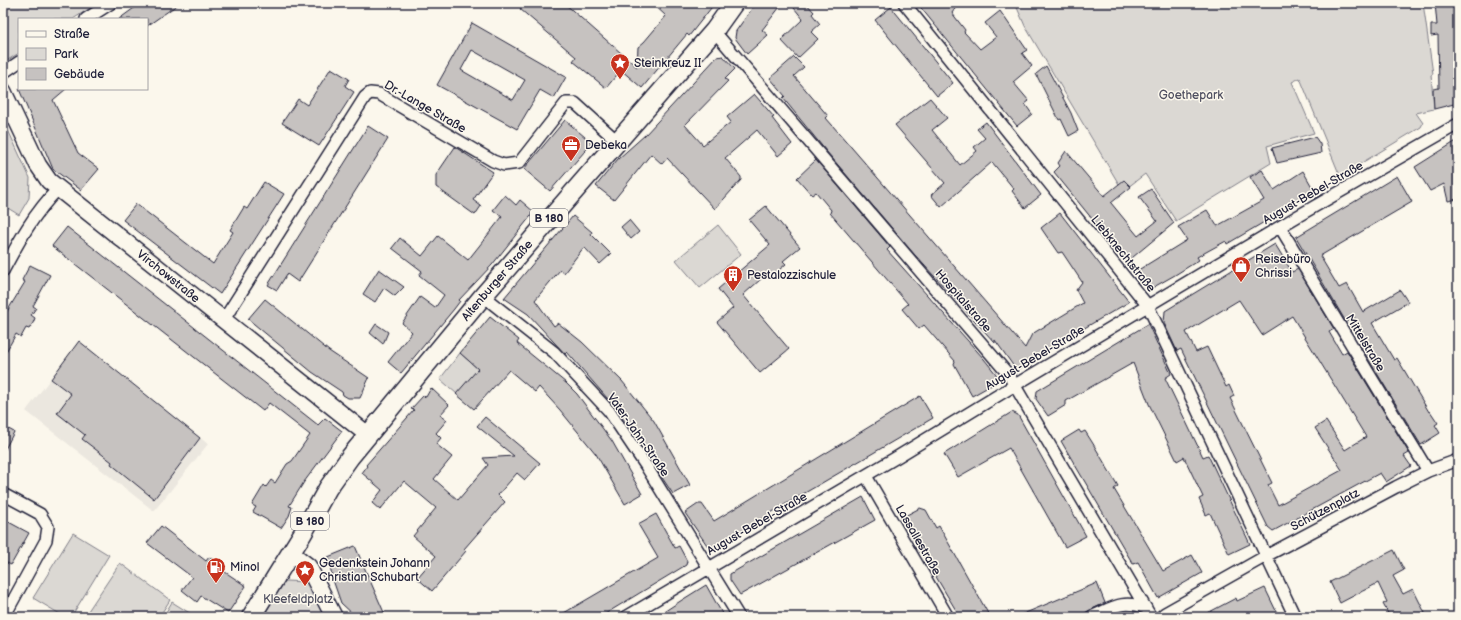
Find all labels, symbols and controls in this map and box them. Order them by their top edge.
legend [18,18,148,90]
text: Straße [54,27,90,42]
text: Park [54,47,78,62]
place icon: Steinkreuz II [609,52,631,80]
place label: Steinkreuz II [634,56,702,71]
text: Gebäude [54,67,104,82]
street label: Dr.-Lange Straße [381,78,469,136]
park label: Goethepark [1159,88,1223,103]
office icon: Debeka [560,134,582,162]
place label: Debeka [585,138,627,153]
street label: August-Bebel-Straße [1260,158,1366,228]
road number: B 180 [530,209,568,227]
street label: Liebknechtstraße [1088,213,1158,295]
street label: Altenburger Straße [458,237,536,324]
street label: Virchowstraße [134,246,203,306]
place label: Reisebüro Chrissi [1255,252,1311,281]
shop icon: Reisebüro Chrissi [1230,255,1252,283]
building icon: Pestalozzischule [722,264,744,292]
street label: Hospitalstraße [932,266,994,336]
place label: Pestalozzischule [747,268,836,283]
street label: Mittelstraße [1342,312,1388,374]
street label: August-Bebel-Straße [983,322,1087,394]
street label: Vater-Jahn-Straße [604,390,672,480]
street label: Schützenplatz [1288,485,1362,534]
street label: August-Bebel-Straße [704,489,810,559]
street label: Lassallestraße [892,502,944,578]
road number: B 180 [291,512,329,530]
fuel station icon: Minol [205,556,227,584]
place label: Gedenkstein Johann Christian Schubart [319,556,430,585]
place icon: Gedenkstein Johann Christian Schubart [294,559,316,587]
place label: Minol [230,560,259,575]
park label: Kleefeldplatz [263,592,333,607]

